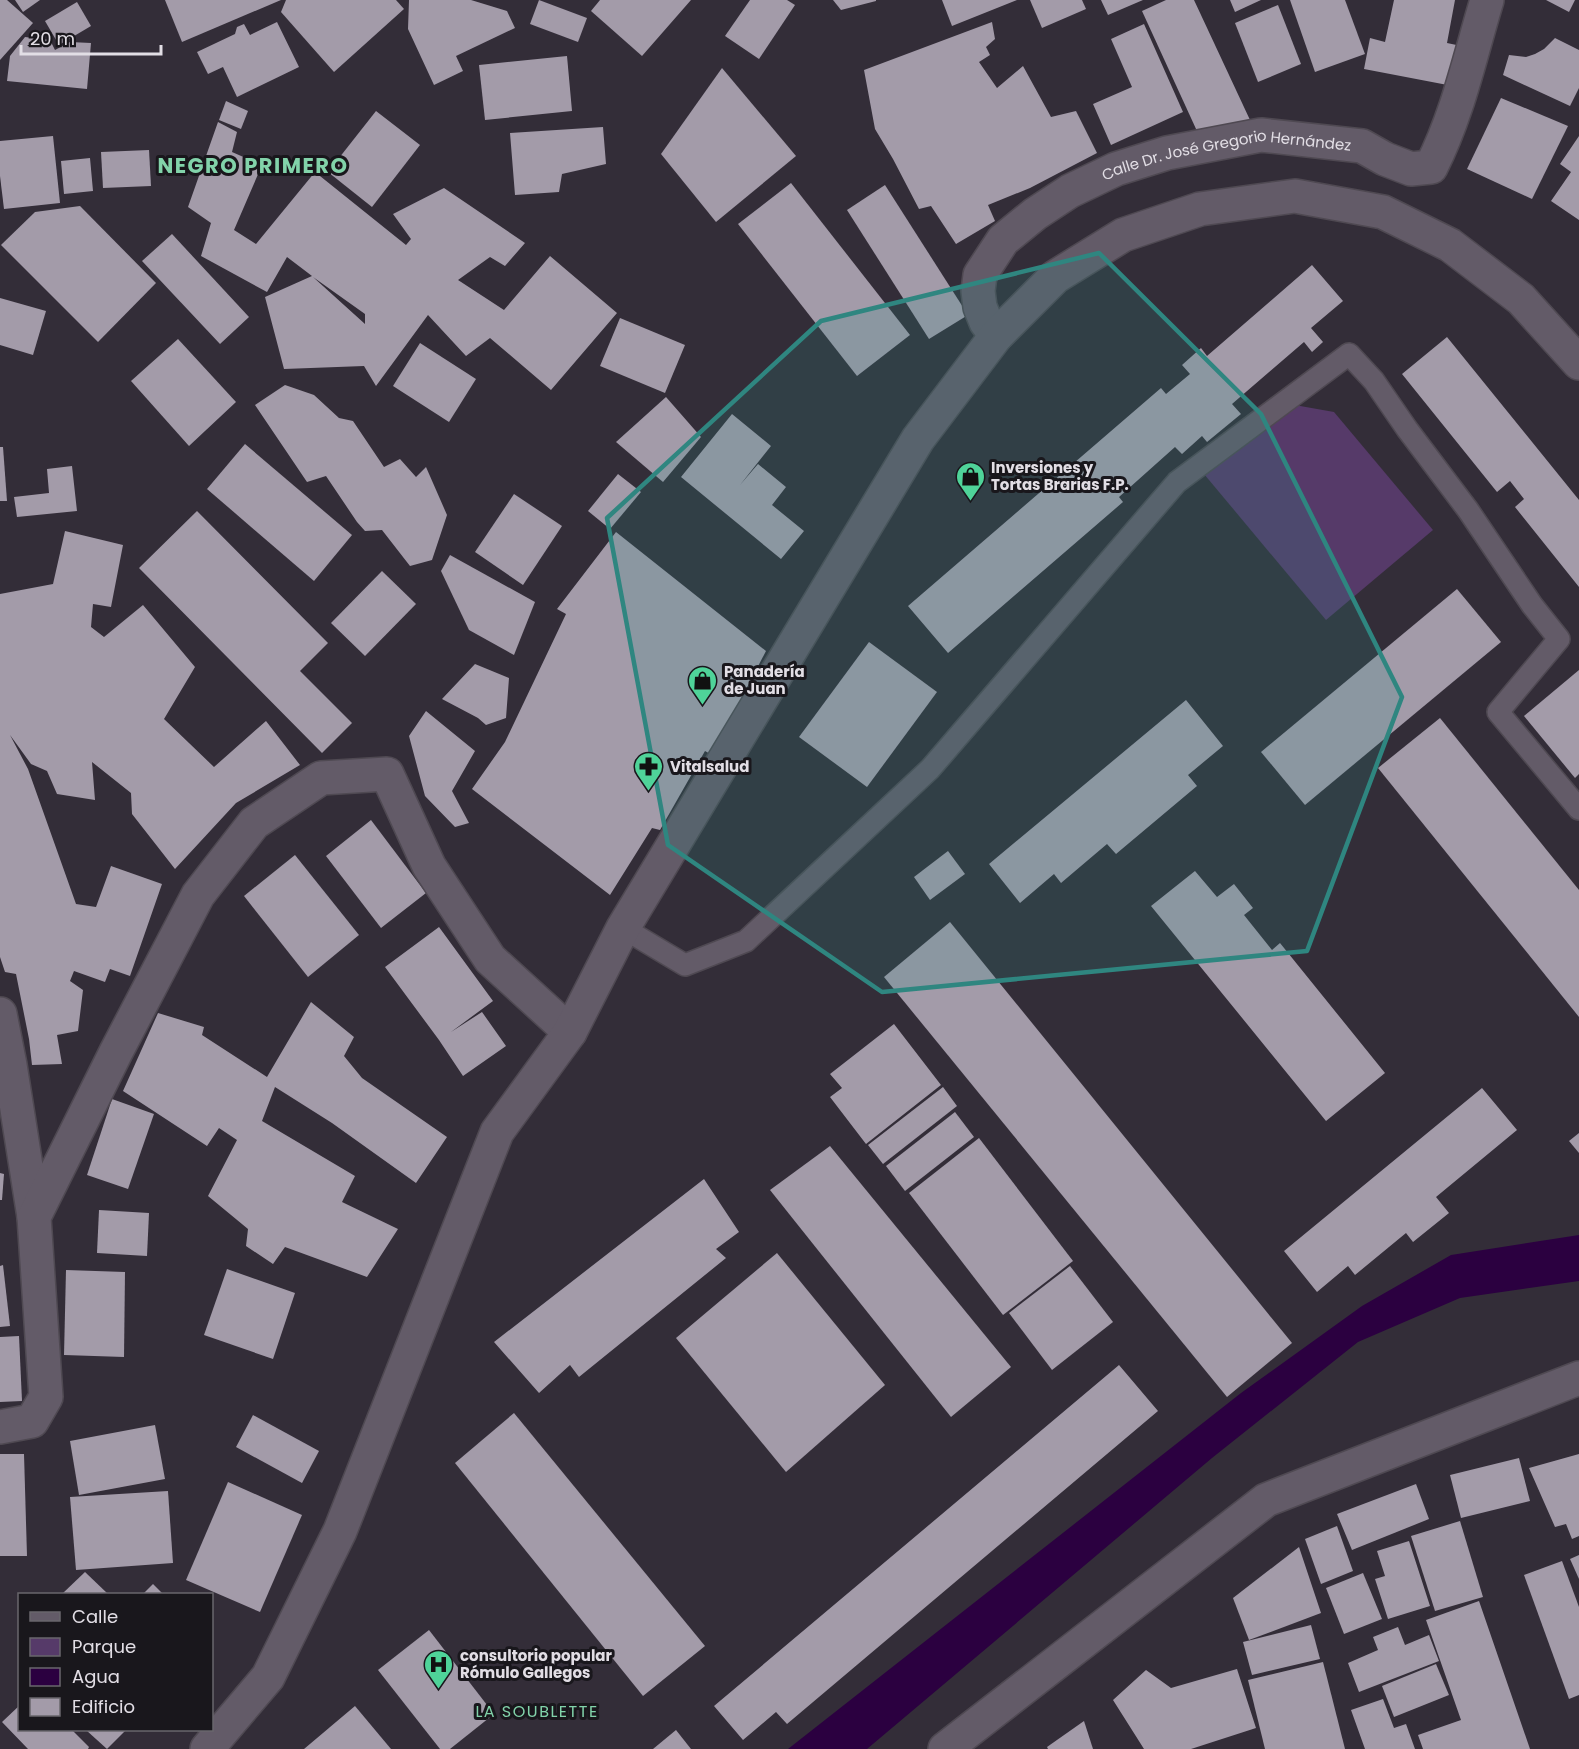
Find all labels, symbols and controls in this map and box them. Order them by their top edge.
scale bar [21,18,160,56]
text: 20 m [30,26,75,51]
street label: Calle Dr. José Gregorio Hernández [1098,124,1352,185]
district label: NEGRO PRIMERO [157,151,349,180]
place label: Inversiones y Tortas Brarias F.P. [991,457,1129,495]
shop icon: Inversiones y Tortas Brarias F.P. [954,460,986,502]
place label: Panadería de Juan [724,661,805,699]
shop icon: Panadería de Juan [687,664,719,706]
pharmacy icon: Vitalsalud [633,750,665,792]
place label: Vitalsalud [670,756,749,777]
legend [18,1593,213,1731]
text: Calle [72,1604,118,1629]
text: Parque [72,1634,136,1659]
place label: consultorio popular Rómulo Gallegos [460,1645,613,1683]
hospital icon: consultorio popular Rómulo Gallegos [423,1648,455,1690]
text: Agua [72,1664,120,1689]
text: Edificio [72,1694,135,1719]
district label: LA SOUBLETTE [475,1700,599,1723]

